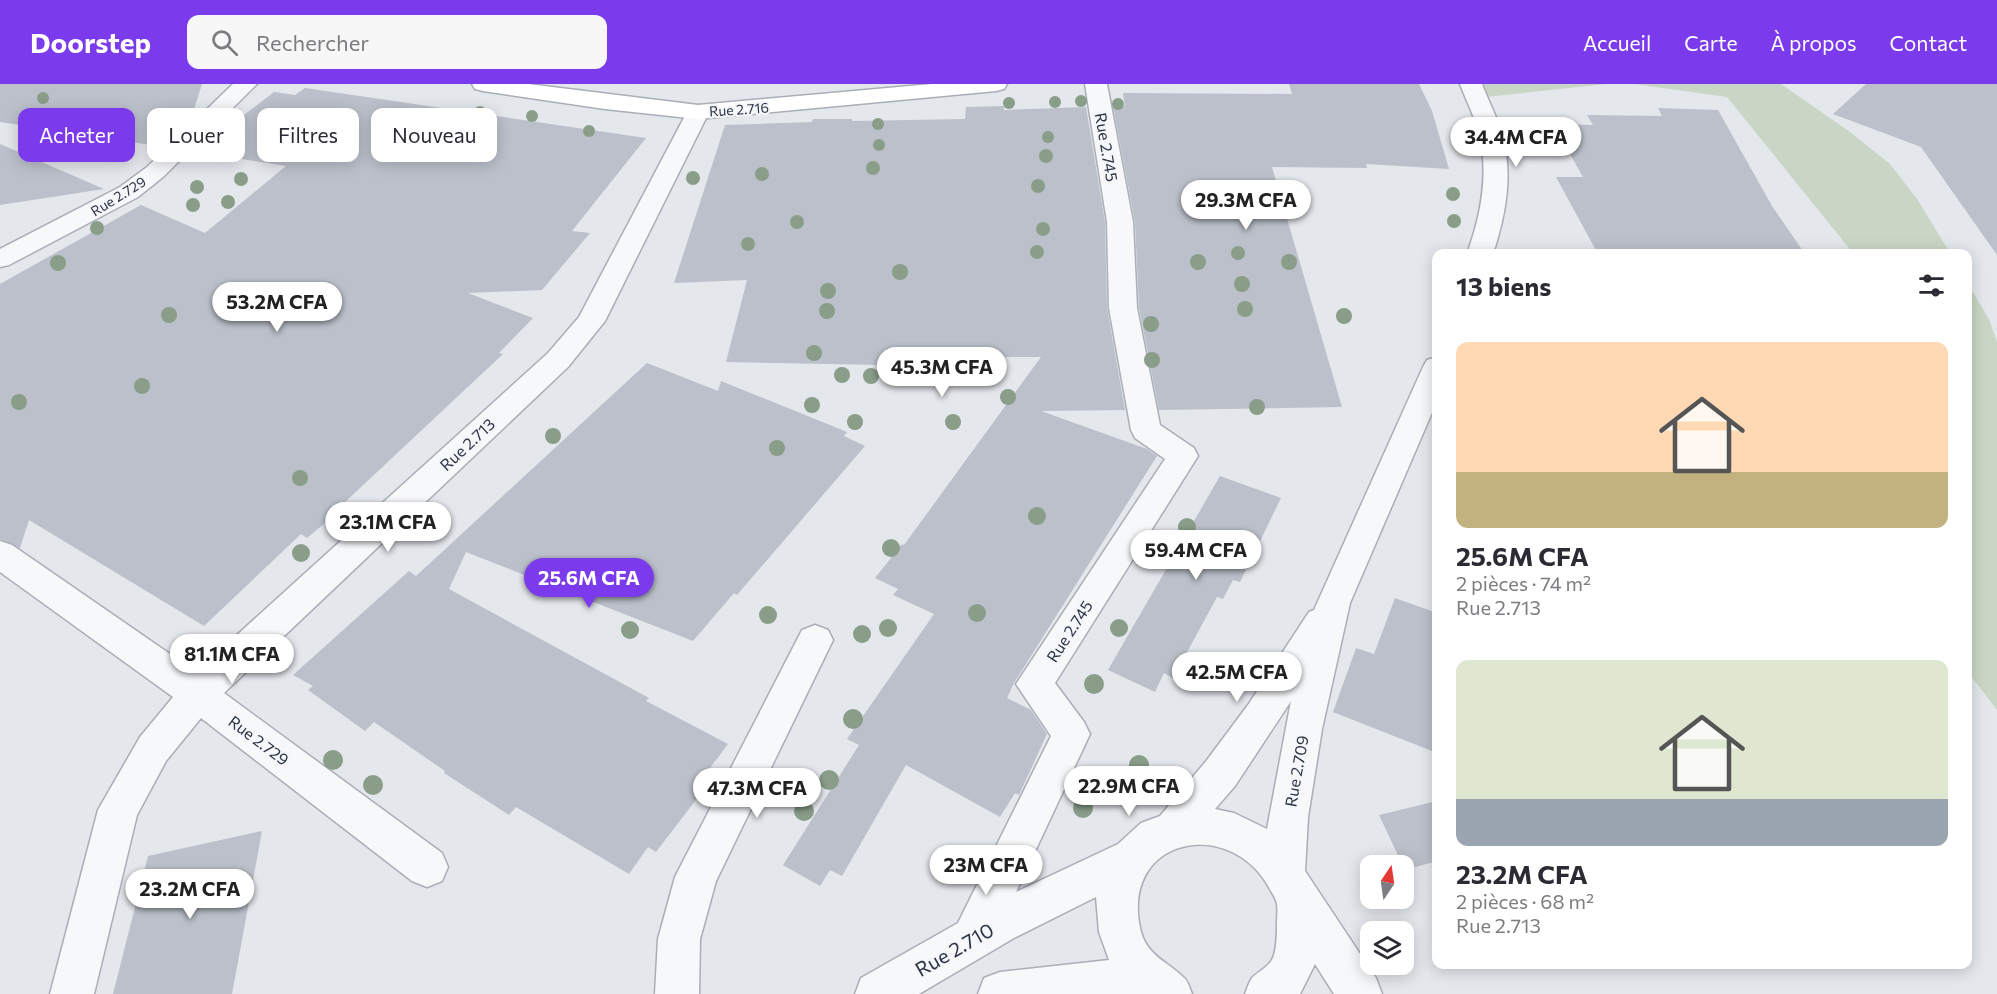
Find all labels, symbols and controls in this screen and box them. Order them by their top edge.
search box [187,15,607,69]
text: Doorstep [30,25,151,59]
icon: search [208,26,241,59]
text: Rechercher [256,29,369,56]
text: Accueil [1583,30,1651,55]
text: Carte [1684,30,1738,55]
text: À propos [1771,30,1856,55]
text: Contact [1889,30,1967,55]
street label: Rue 2.716 [708,98,770,120]
chip: Acheter [18,108,135,162]
chip: Louer [147,108,245,162]
chip: Filtres [257,108,359,162]
chip: Nouveau [371,108,497,162]
street label: Rue 2.745 [1092,111,1122,183]
pin: 34.4M CFA [1447,117,1585,168]
text: 34.4M CFA [1464,124,1568,148]
street label: Rue 2.729 [87,172,149,220]
pin: 29.3M CFA [1177,180,1315,231]
text: 29.3M CFA [1195,187,1297,211]
icon: filters [1915,269,1948,302]
text: 13 biens [1456,270,1551,301]
pin: 53.2M CFA [208,282,346,333]
text: 53.2M CFA [226,289,328,313]
pin: 45.3M CFA [873,347,1011,398]
text: 45.3M CFA [891,354,993,378]
icon: home [1648,381,1756,489]
street label: Rue 2.713 [436,414,498,474]
pin: 23.1M CFA [319,502,457,553]
text: 23.1M CFA [339,509,437,533]
pin: 59.4M CFA [1127,530,1265,581]
text: 59.4M CFA [1144,537,1248,561]
text: 25.6M CFA [1456,540,1589,571]
pin: 25.6M CFA [520,558,658,609]
text: 25.6M CFA [538,565,640,589]
text: 2 pièces · 74 m² [1456,571,1591,595]
text: Rue 2.713 [1456,595,1541,619]
street label: Rue 2.745 [1042,597,1096,665]
pin: 81.1M CFA [163,634,301,685]
text: 81.1M CFA [184,641,280,665]
pin: 42.5M CFA [1168,652,1306,703]
text: 42.5M CFA [1186,659,1288,683]
icon: home [1648,699,1756,807]
street label: Rue 2.729 [225,711,293,769]
street label: Rue 2.709 [1280,734,1312,808]
pin: 22.9M CFA [1060,766,1198,817]
pin: 47.3M CFA [688,768,826,819]
text: 22.9M CFA [1078,773,1180,797]
text: 47.3M CFA [707,775,807,799]
pin: 23M CFA [931,845,1041,896]
text: 23M CFA [944,852,1028,876]
north arrow [1360,855,1414,909]
map controls [1360,855,1414,975]
text: 23.2M CFA [1456,858,1588,889]
pin: 23.2M CFA [121,869,259,920]
text: 23.2M CFA [139,876,241,900]
text: 2 pièces · 68 m² [1456,889,1594,913]
text: Rue 2.713 [1456,913,1541,937]
street label: Rue 2.710 [910,917,998,981]
button: layers [1360,921,1414,975]

